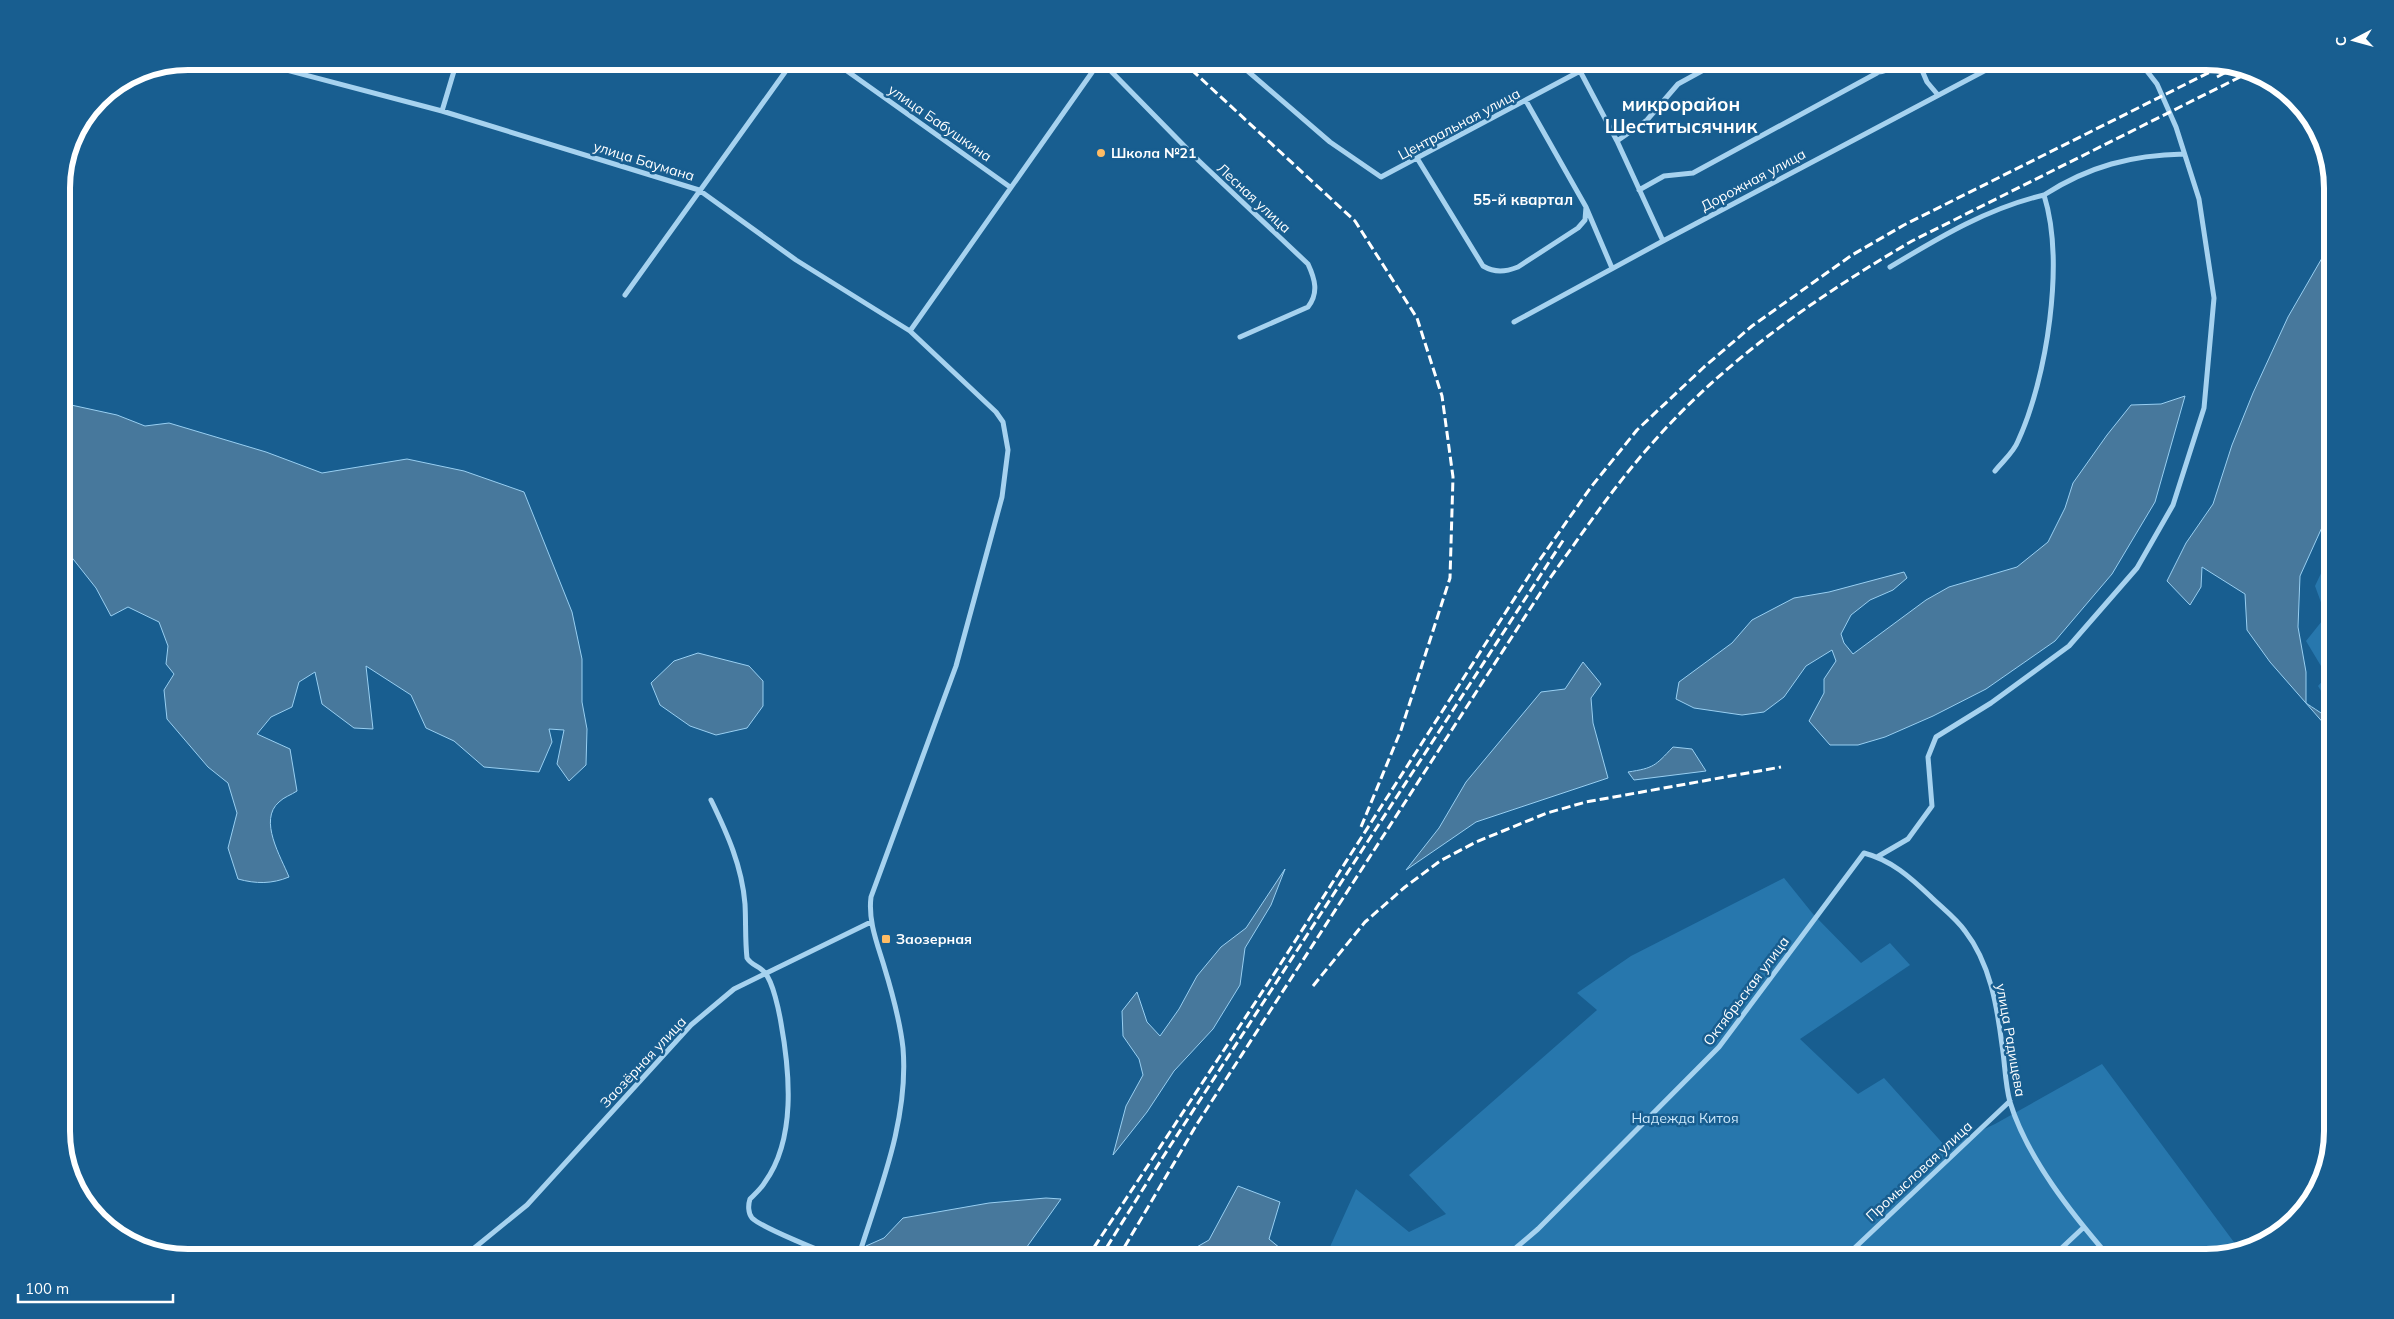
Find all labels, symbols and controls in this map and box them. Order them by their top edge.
north arrow [2329,15,2379,65]
text: С [2332,36,2351,47]
street label: улица Бабушкина [885,81,995,165]
street label: Центральная улица [1395,84,1523,164]
district label: микрорайон Шеститысячник [1605,92,1757,138]
street label: улица Баумана [591,137,697,185]
place label: Школа №21 [1111,144,1196,162]
street label: Дорожная улица [1697,145,1809,215]
marker: Школа №21 [1095,147,1107,159]
street label: Лесная улица [1213,159,1295,237]
district label: 55-й квартал [1473,190,1573,209]
place label: Заозерная [896,930,972,948]
marker: Заозерная [880,933,892,945]
street label: Октябрьская улица [1699,933,1793,1049]
street label: улица Радищева [1992,982,2030,1098]
street label: Заозёрная улица [596,1013,690,1111]
park label: Надежда Китоя [1631,1109,1739,1127]
street label: Промысловая улица [1862,1117,1976,1225]
scale bar [18,1272,172,1304]
text: 100 m [25,1279,69,1298]

